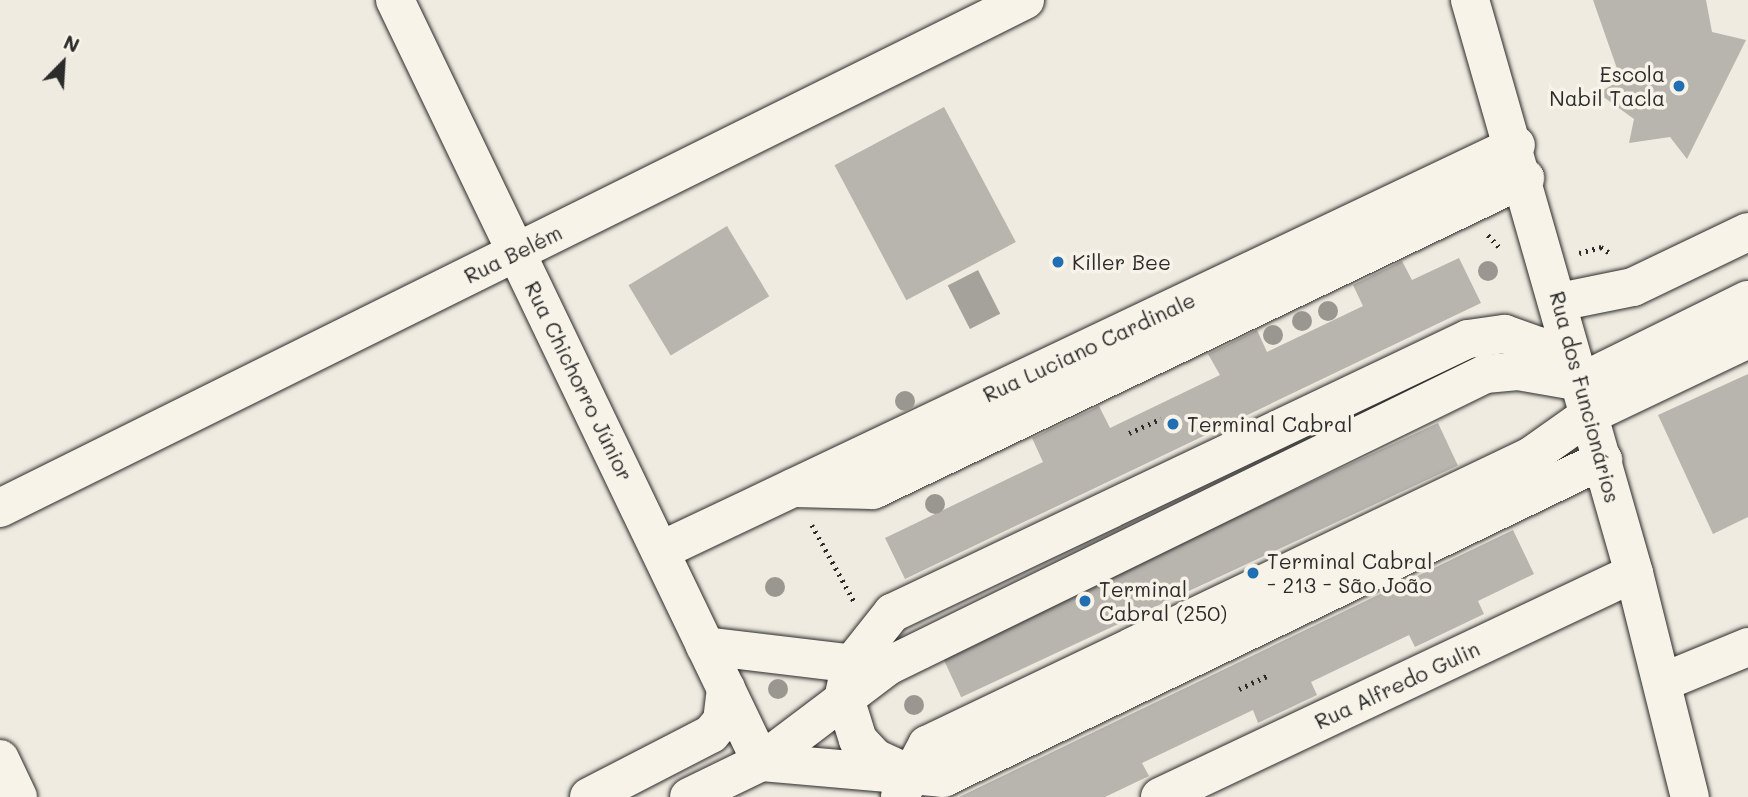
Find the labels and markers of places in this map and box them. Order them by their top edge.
place label: Escola Nabil Tacla [1549,61,1665,111]
marker: Escola Nabil Tacla [1671,78,1687,94]
place label: Killer Bee [1072,249,1171,275]
marker: Killer Bee [1050,254,1066,270]
place label: Terminal Cabral [1187,411,1352,437]
marker: Terminal Cabral [1165,416,1181,432]
place label: Terminal Cabral - 213 - São João [1267,548,1432,598]
marker: Terminal Cabral - 213 - São João [1245,565,1261,581]
place label: Terminal Cabral (250) [1099,576,1227,626]
marker: Terminal Cabral (250) [1077,593,1093,609]

